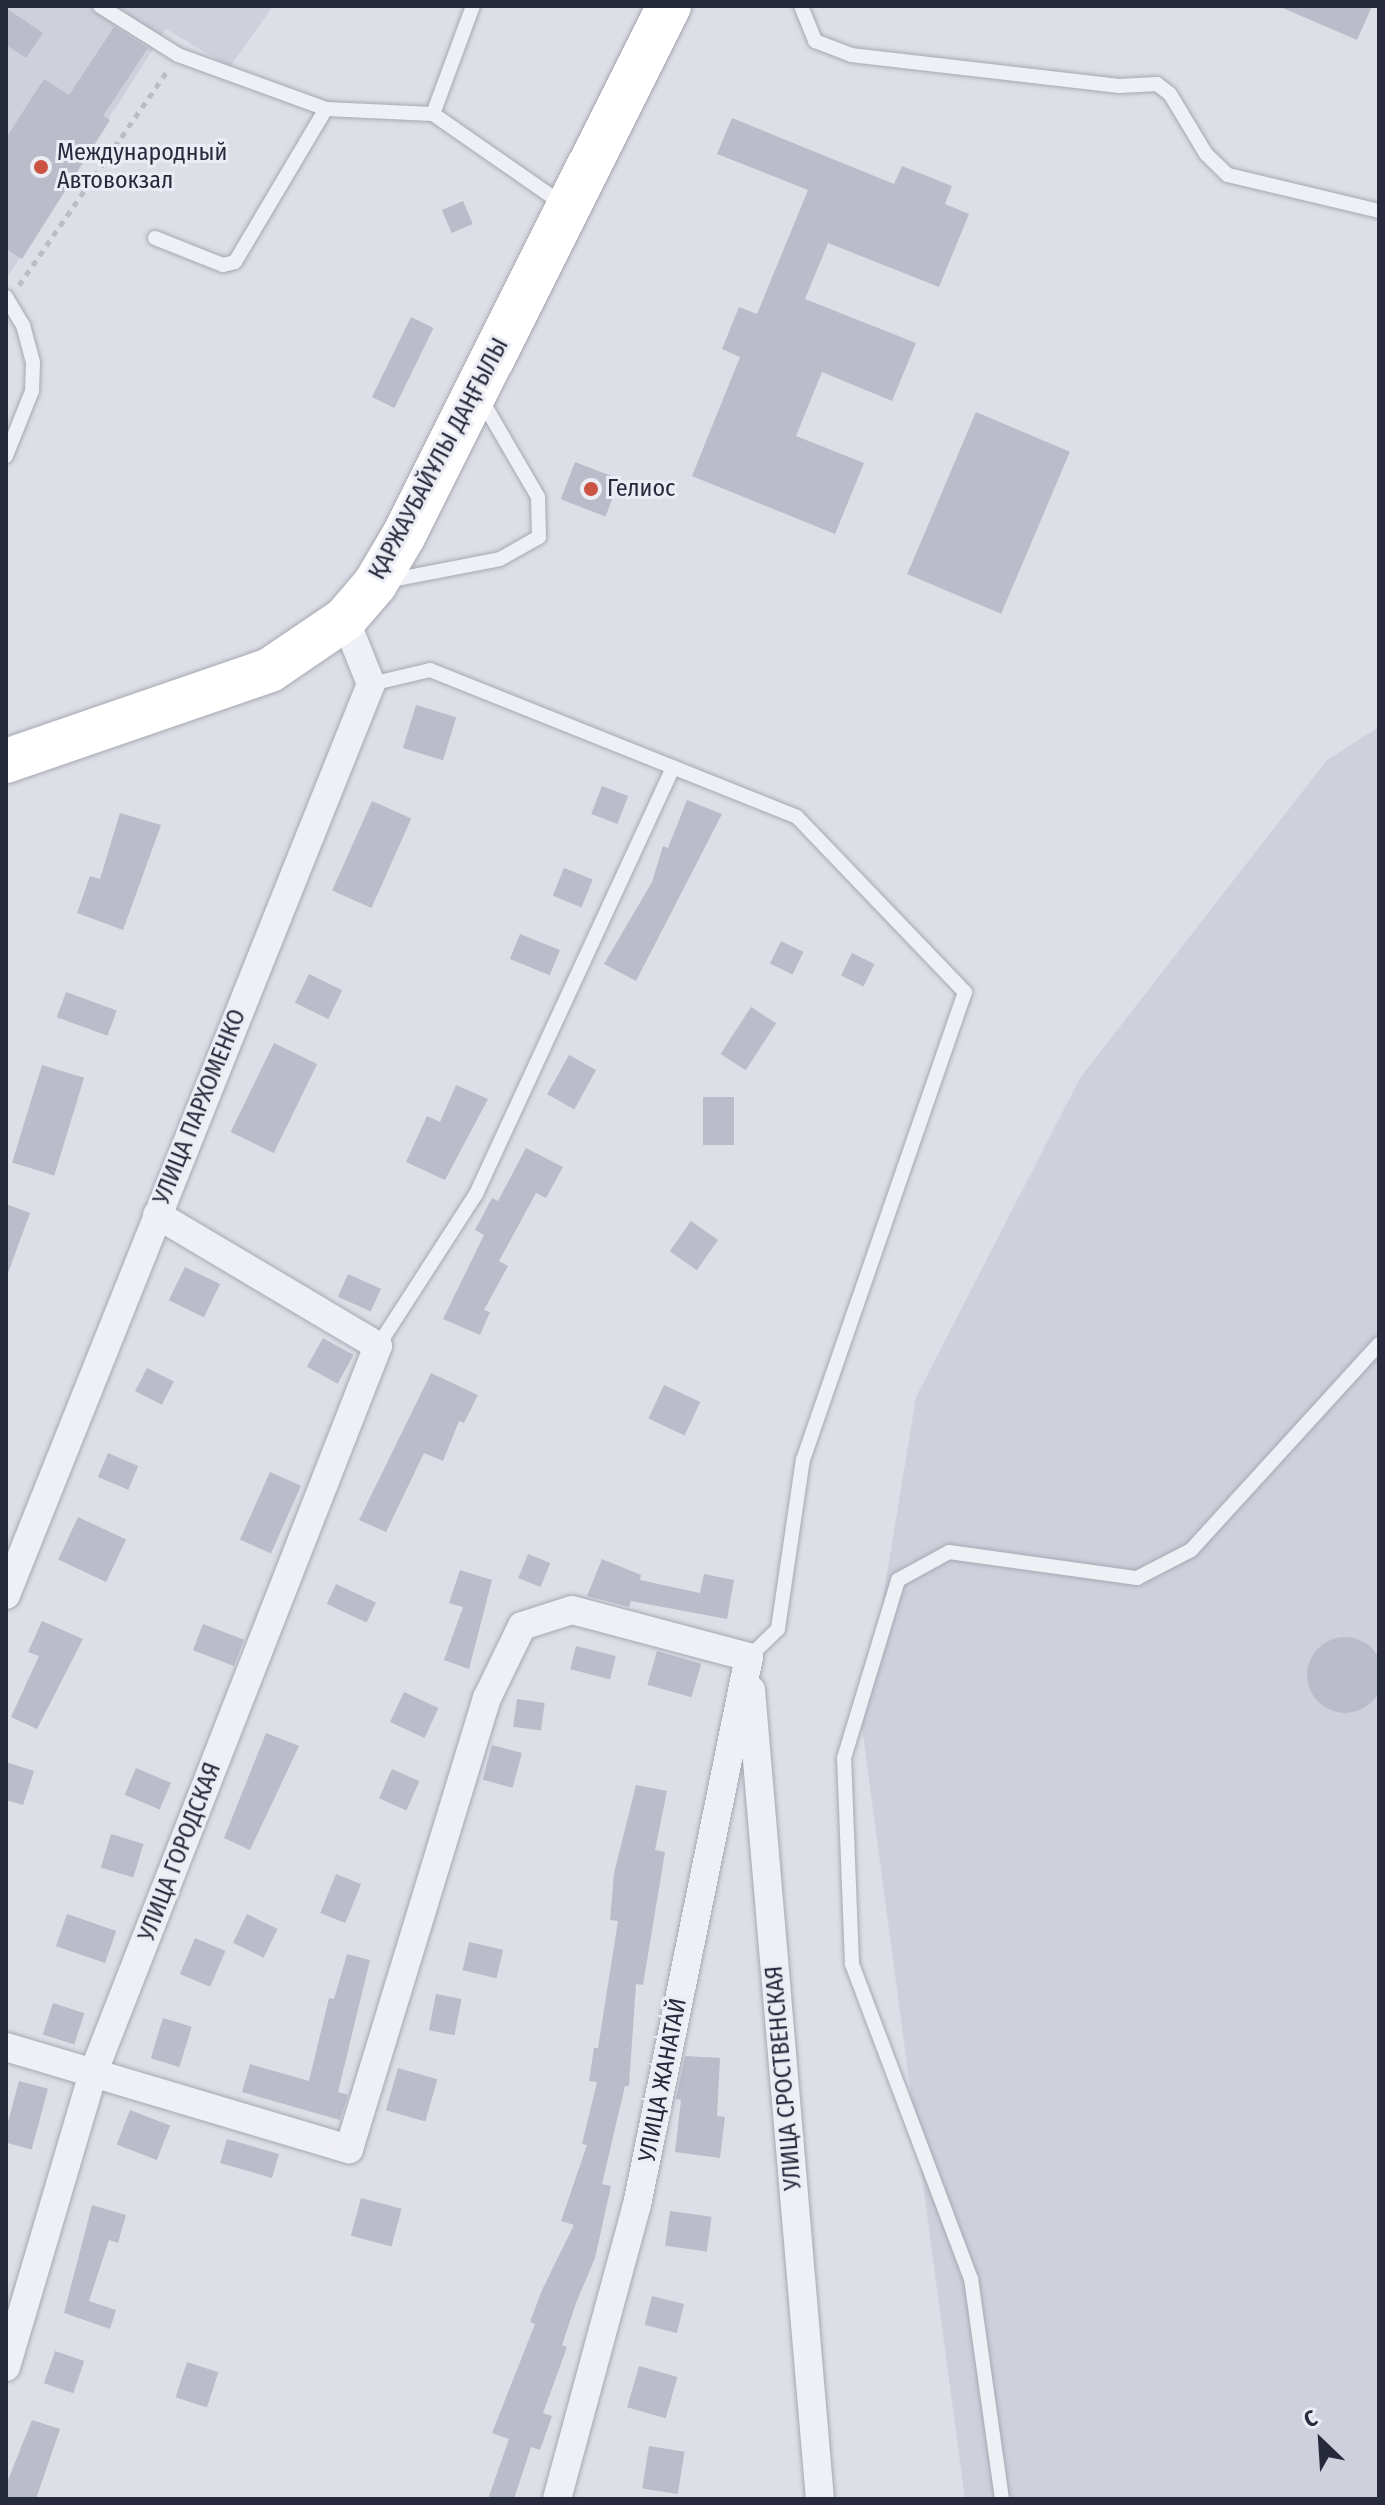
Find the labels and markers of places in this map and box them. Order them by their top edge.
place label: Международный Автовокзал [57,139,227,195]
marker: Международный Автовокзал [32,158,50,176]
place label: Гелиос [607,475,675,503]
marker: Гелиос [582,480,600,498]

